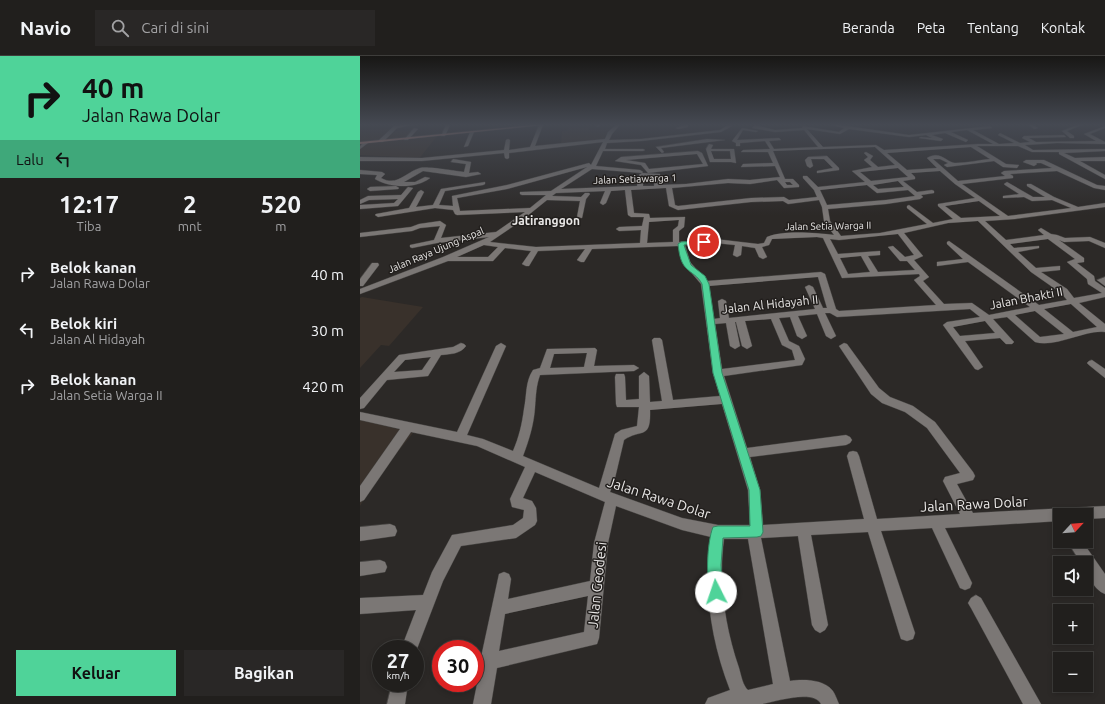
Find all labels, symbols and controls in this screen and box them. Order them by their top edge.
search box [95,10,375,46]
text: Navio [20,17,71,39]
icon: search [109,17,131,39]
text: Cari di sini [141,19,209,36]
text: Beranda [842,20,895,36]
text: Peta [917,20,945,36]
text: Tentang [967,20,1019,36]
text: Kontak [1041,20,1085,36]
icon: right [16,72,68,124]
text: 40 m [82,72,144,103]
text: Jalan Rawa Dolar [82,105,220,125]
icon: left [52,148,74,170]
text: Lalu [16,151,44,168]
street label: Jalan Setiawarga 1 [593,172,677,186]
text: 12:17 [59,191,119,218]
text: 2 [183,191,197,218]
text: 520 [261,191,301,218]
district label: Jatiranggon [512,214,580,227]
text: Tiba [76,219,101,233]
text: mnt [178,219,202,233]
text: m [275,219,286,233]
street label: Jalan Setia Warga II [785,220,871,232]
street label: Jalan Raya Ujung Aspal [387,225,486,275]
pin [687,225,721,259]
icon: arrive [693,231,715,253]
text: Belok kanan [50,259,136,276]
icon: right [16,263,38,285]
text: 40 m [311,266,344,283]
text: Jalan Rawa Dolar [50,276,150,290]
street label: Jalan Bhakti II [988,285,1064,311]
street label: Jalan Al Hidayah II [721,292,819,316]
text: Belok kiri [50,315,117,332]
icon: left [16,319,38,341]
text: 30 m [311,322,344,339]
text: Jalan Al Hidayah [50,332,145,346]
text: Belok kanan [50,371,136,388]
icon: right [16,375,38,397]
text: 420 m [302,378,344,395]
text: Jalan Setia Warga II [50,388,163,402]
street label: Jalan Rawa Dolar [605,474,713,522]
street label: Jalan Rawa Dolar [920,493,1029,515]
north arrow [1053,508,1093,548]
map controls [1053,508,1093,692]
street label: Jalan Geodesi [585,541,609,629]
button: sound [1053,556,1093,596]
position arrow [695,571,737,613]
button: + [1053,604,1093,644]
speed limit sign: 30 [432,640,484,692]
text: 27 [387,649,409,672]
button: Keluar [16,650,176,696]
button: Bagikan [184,650,344,696]
button: − [1053,652,1093,692]
text: km/h [386,670,410,681]

